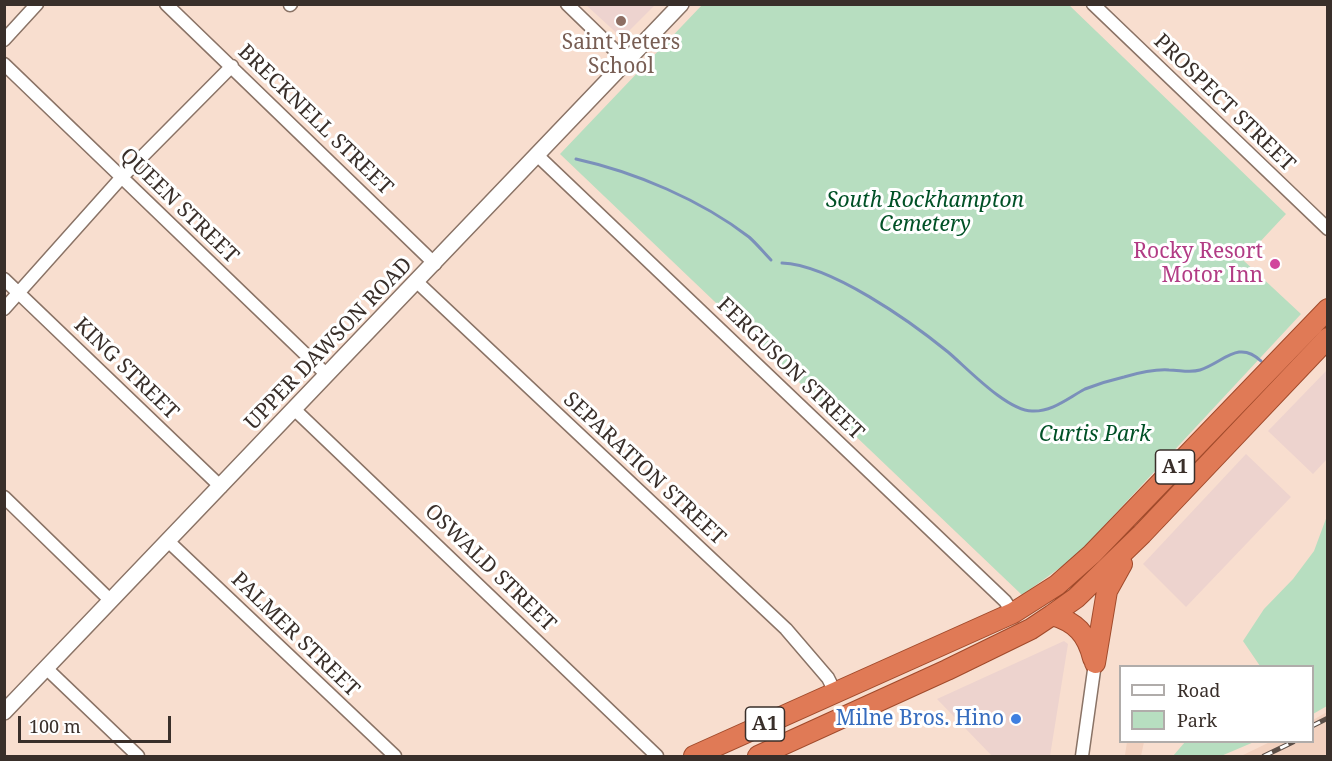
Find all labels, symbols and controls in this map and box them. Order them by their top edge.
marker: Saint Peters School [614,14,628,28]
street label: PROSPECT STREET [1148,29,1300,177]
place label: Saint Peters School [562,30,680,80]
street label: BRECKNELL STREET [232,40,398,200]
street label: QUEEN STREET [115,143,243,269]
park label: South Rockhampton Cemetery [826,188,1024,238]
place label: Rocky Resort Motor Inn [1133,239,1263,289]
street label: UPPER DAWSON ROAD [240,253,418,435]
marker: Rocky Resort Motor Inn [1268,257,1282,271]
street label: FERGUSON STREET [711,293,869,445]
street label: KING STREET [68,313,184,425]
street label: SEPARATION STREET [558,387,730,551]
park label: Curtis Park [1039,422,1151,448]
road number: A1 [1156,450,1194,484]
street label: OSWALD STREET [419,499,561,637]
street label: PALMER STREET [226,568,364,702]
legend [1119,665,1314,743]
text: Road [1177,678,1220,702]
scale bar [21,704,174,742]
place label: Milne Bros. Hino [836,706,1004,732]
road number: A1 [746,707,784,741]
text: Park [1177,708,1217,732]
marker: Milne Bros. Hino [1009,712,1023,726]
text: 100 m [29,714,81,738]

